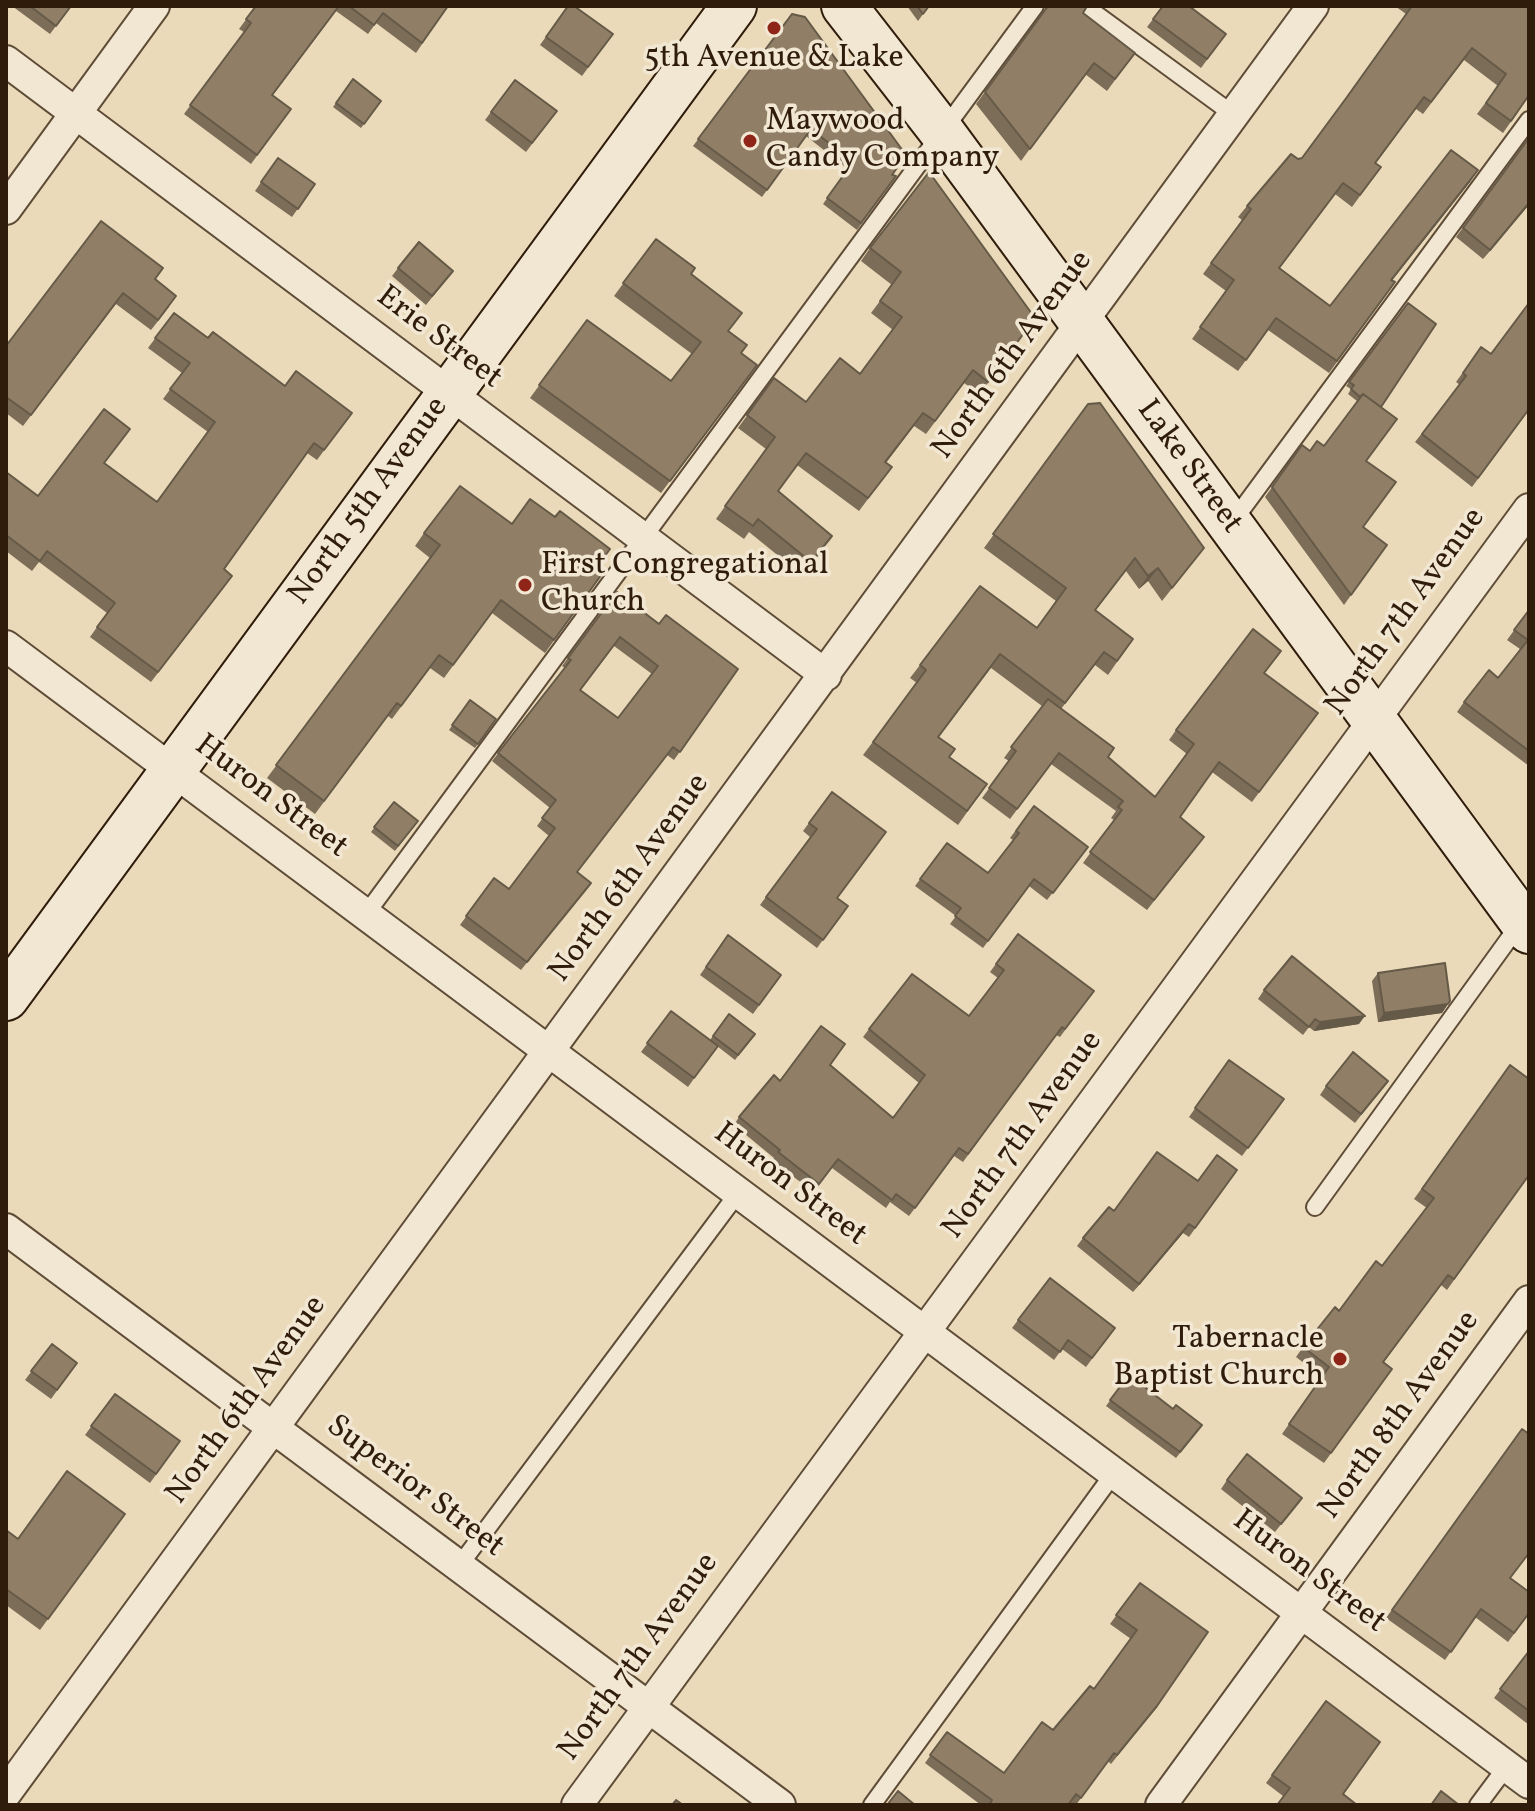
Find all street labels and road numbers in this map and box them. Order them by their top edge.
street label: North 6th Avenue [925,244,1103,468]
street label: Erie Street [367,279,509,399]
street label: North 5th Avenue [282,391,458,613]
street label: Lake Street [1127,394,1249,542]
street label: North 7th Avenue [1319,501,1495,725]
street label: Huron Street [186,728,354,868]
street label: North 6th Avenue [542,767,720,991]
street label: North 7th Avenue [936,1024,1112,1248]
street label: Huron Street [705,1116,873,1256]
street label: North 6th Avenue [159,1289,337,1513]
street label: North 8th Avenue [1312,1304,1490,1528]
street label: Superior Street [317,1409,511,1567]
street label: Huron Street [1224,1503,1392,1643]
street label: North 7th Avenue [552,1546,728,1770]

